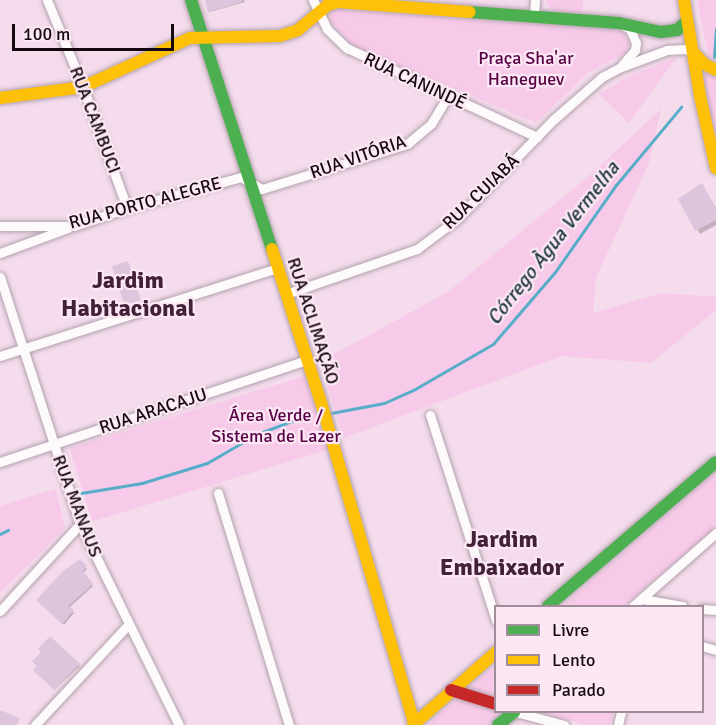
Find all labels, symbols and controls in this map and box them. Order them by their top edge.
scale bar [15,12,177,50]
text: 100 m [23,23,70,45]
street label: RUA CANINDÉ [360,48,470,114]
park label: Praça Sha'ar Haneguev [478,48,574,90]
street label: RUA CAMBUCI [65,64,125,176]
street label: RUA VITÓRIA [307,130,409,184]
street label: RUA CUIABÁ [438,150,524,234]
water label: Córrego Àgua Vermelha [482,156,624,330]
street label: RUA PORTO ALEGRE [66,172,224,234]
street label: RUA ACLIMAÇÃO [282,255,344,387]
district label: Jardim Habitacional [61,267,195,323]
street label: RUA ARACAJU [96,383,210,439]
park label: Área Verde / Sistema de Lazer [211,405,341,448]
street label: RUA MANAUS [48,452,106,560]
district label: Jardim Embaixador [440,526,564,582]
legend [494,605,704,713]
text: Livre [552,619,589,641]
text: Lento [552,649,595,671]
text: Parado [552,679,605,701]

